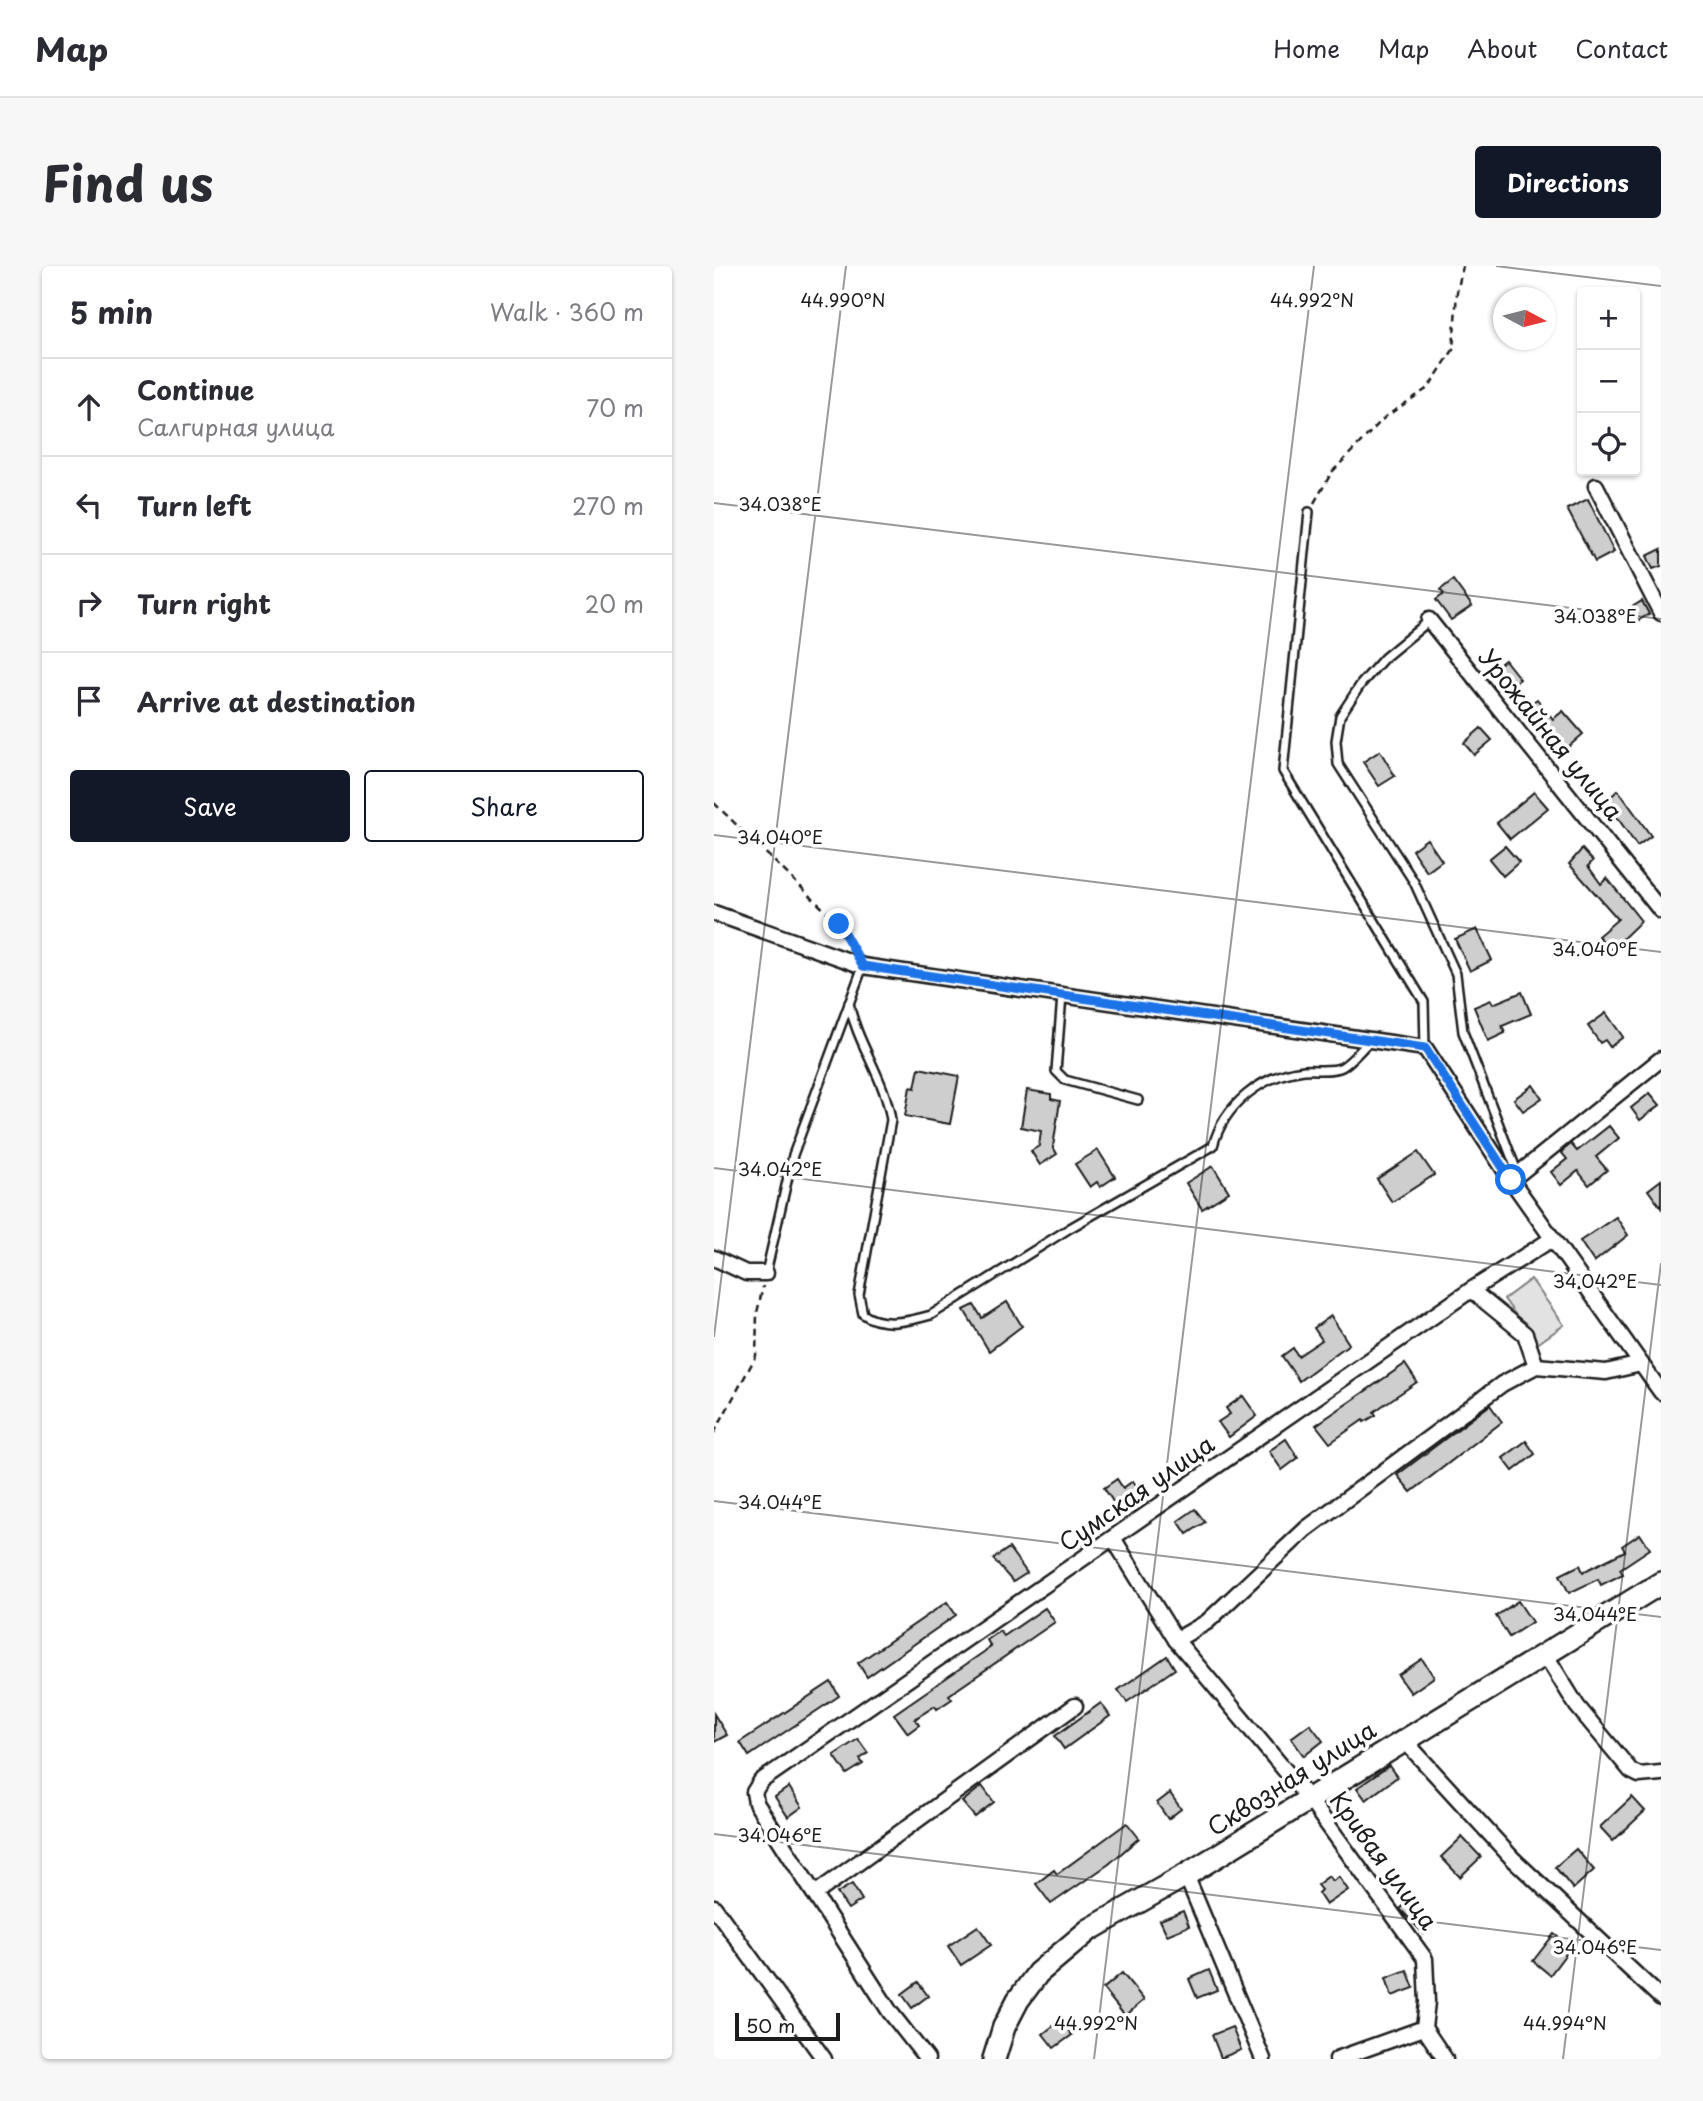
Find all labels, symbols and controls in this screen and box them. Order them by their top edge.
text: Map [35,23,108,73]
text: Home [1273,30,1340,66]
text: Map [1378,30,1429,66]
text: About [1467,30,1537,66]
text: Contact [1575,30,1668,66]
text: Find us [42,145,213,219]
button: Directions [1475,146,1661,218]
text: 44.990°N [800,286,886,313]
text: 44.992°N [1270,286,1354,313]
north arrow [1493,287,1556,350]
map controls [1577,287,1640,476]
button: + [1577,287,1640,350]
text: 5 min [70,289,153,334]
text: Walk · 360 m [490,294,644,329]
button: − [1577,350,1640,413]
text: Continue [137,370,254,409]
icon: ahead [70,388,108,426]
text: 70 m [586,390,644,425]
text: Салгирная улица [137,409,334,444]
button: locate [1577,413,1640,476]
icon: left [70,486,108,524]
text: Turn left [137,486,252,525]
text: 270 m [572,488,644,523]
text: 34.038°E [738,490,822,517]
icon: right [70,584,108,622]
text: Turn right [137,584,271,623]
text: 20 m [585,586,644,621]
text: 34.038°E [1553,602,1637,629]
street label: Урожайная улица [1471,640,1632,827]
icon: arrive [70,682,108,720]
text: Arrive at destination [137,682,416,721]
button: Save [70,770,350,842]
button: Share [364,770,644,842]
text: 34.040°E [737,823,823,850]
route end [823,908,854,939]
text: 34.040°E [1552,935,1638,962]
text: 34.042°E [738,1155,822,1182]
route start [1495,1164,1526,1195]
text: 34.042°E [1553,1267,1637,1294]
street label: Сумская улица [1051,1425,1221,1559]
text: 34.044°E [738,1488,822,1515]
text: 34.044°E [1553,1600,1637,1627]
street label: Сквозная улица [1200,1711,1382,1844]
street label: Кривая улица [1322,1783,1447,1937]
text: 34.046°E [738,1821,822,1848]
text: 34.046°E [1553,1933,1637,1960]
text: 44.992°N [1054,2009,1138,2036]
text: 44.994°N [1523,2009,1607,2036]
scale bar [735,2010,840,2042]
text: 50 m [746,2011,795,2039]

